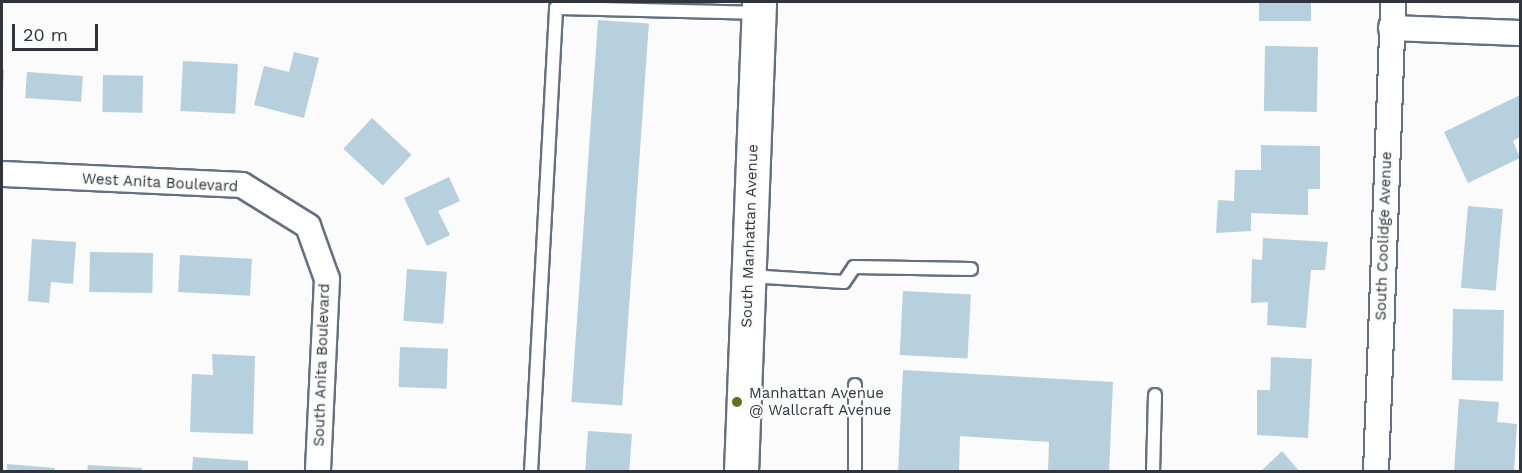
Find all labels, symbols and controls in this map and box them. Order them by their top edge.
scale bar [15,12,100,50]
text: 20 m [23,24,68,45]
street label: South Manhattan Avenue [738,144,762,328]
street label: South Coolidge Avenue [1372,151,1396,321]
street label: West Anita Boulevard [81,170,239,196]
street label: South Anita Boulevard [310,283,334,447]
place label: Manhattan Avenue @ Wallcraft Avenue [749,384,892,419]
marker: Manhattan Avenue @ Wallcraft Avenue [730,395,744,409]

